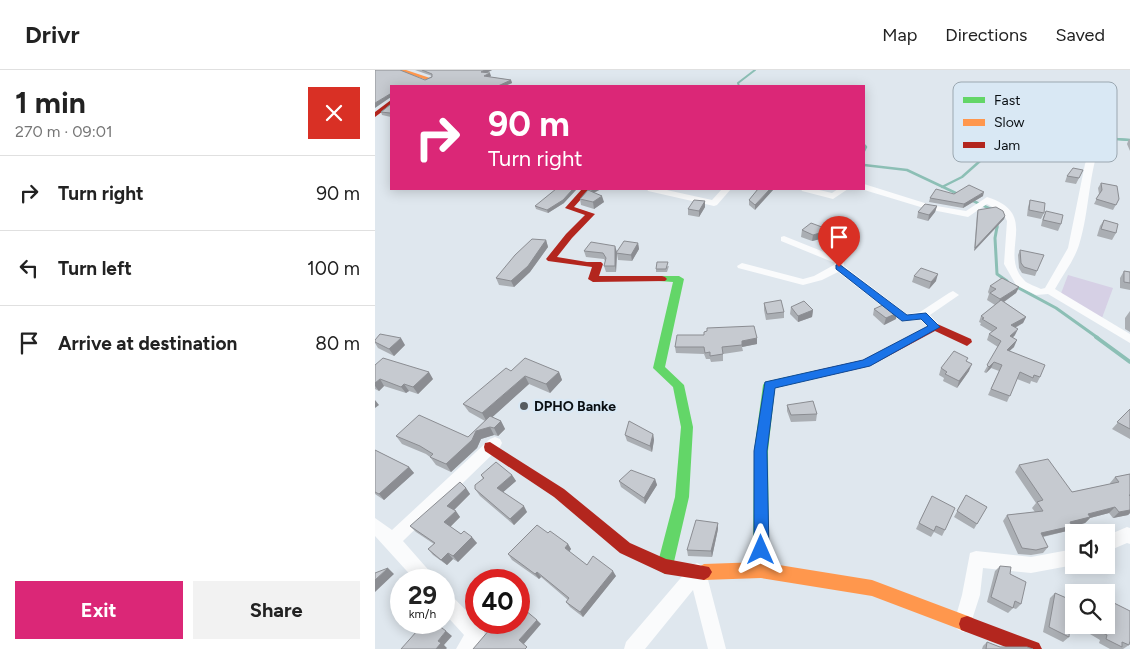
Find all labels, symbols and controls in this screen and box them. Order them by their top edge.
text: Drivr [25,20,80,49]
text: Map [882,24,917,46]
text: Directions [945,24,1027,46]
text: Saved [1055,24,1105,46]
legend [953,82,1117,162]
text: 1 min [15,84,86,121]
button: close [308,87,360,139]
text: Fast [994,92,1020,109]
text: 90 m [488,103,570,145]
icon: right [405,105,470,170]
text: Slow [994,114,1025,131]
text: 270 m · 09:01 [15,122,113,141]
text: Jam [994,137,1020,154]
text: Turn right [488,145,583,172]
icon: right [15,179,43,207]
text: Turn right [58,182,144,205]
text: 90 m [316,182,360,205]
pin [818,216,860,267]
icon: arrive [825,223,853,251]
icon: left [15,254,43,282]
text: Turn left [58,257,132,280]
text: 100 m [307,257,360,280]
icon: arrive [15,329,43,357]
text: Arrive at destination [58,332,237,355]
text: 80 m [315,332,360,355]
place label: DPHO Banke [534,398,616,415]
marker: DPHO Banke [518,400,530,412]
position arrow [734,523,786,575]
map controls [1065,524,1115,634]
button: sound [1065,524,1115,574]
speed limit sign: 40 [465,569,530,634]
text: 29 [408,580,437,610]
button: Exit [15,581,183,639]
button: Share [193,581,360,639]
button: search [1065,584,1115,634]
text: km/h [409,607,436,621]

